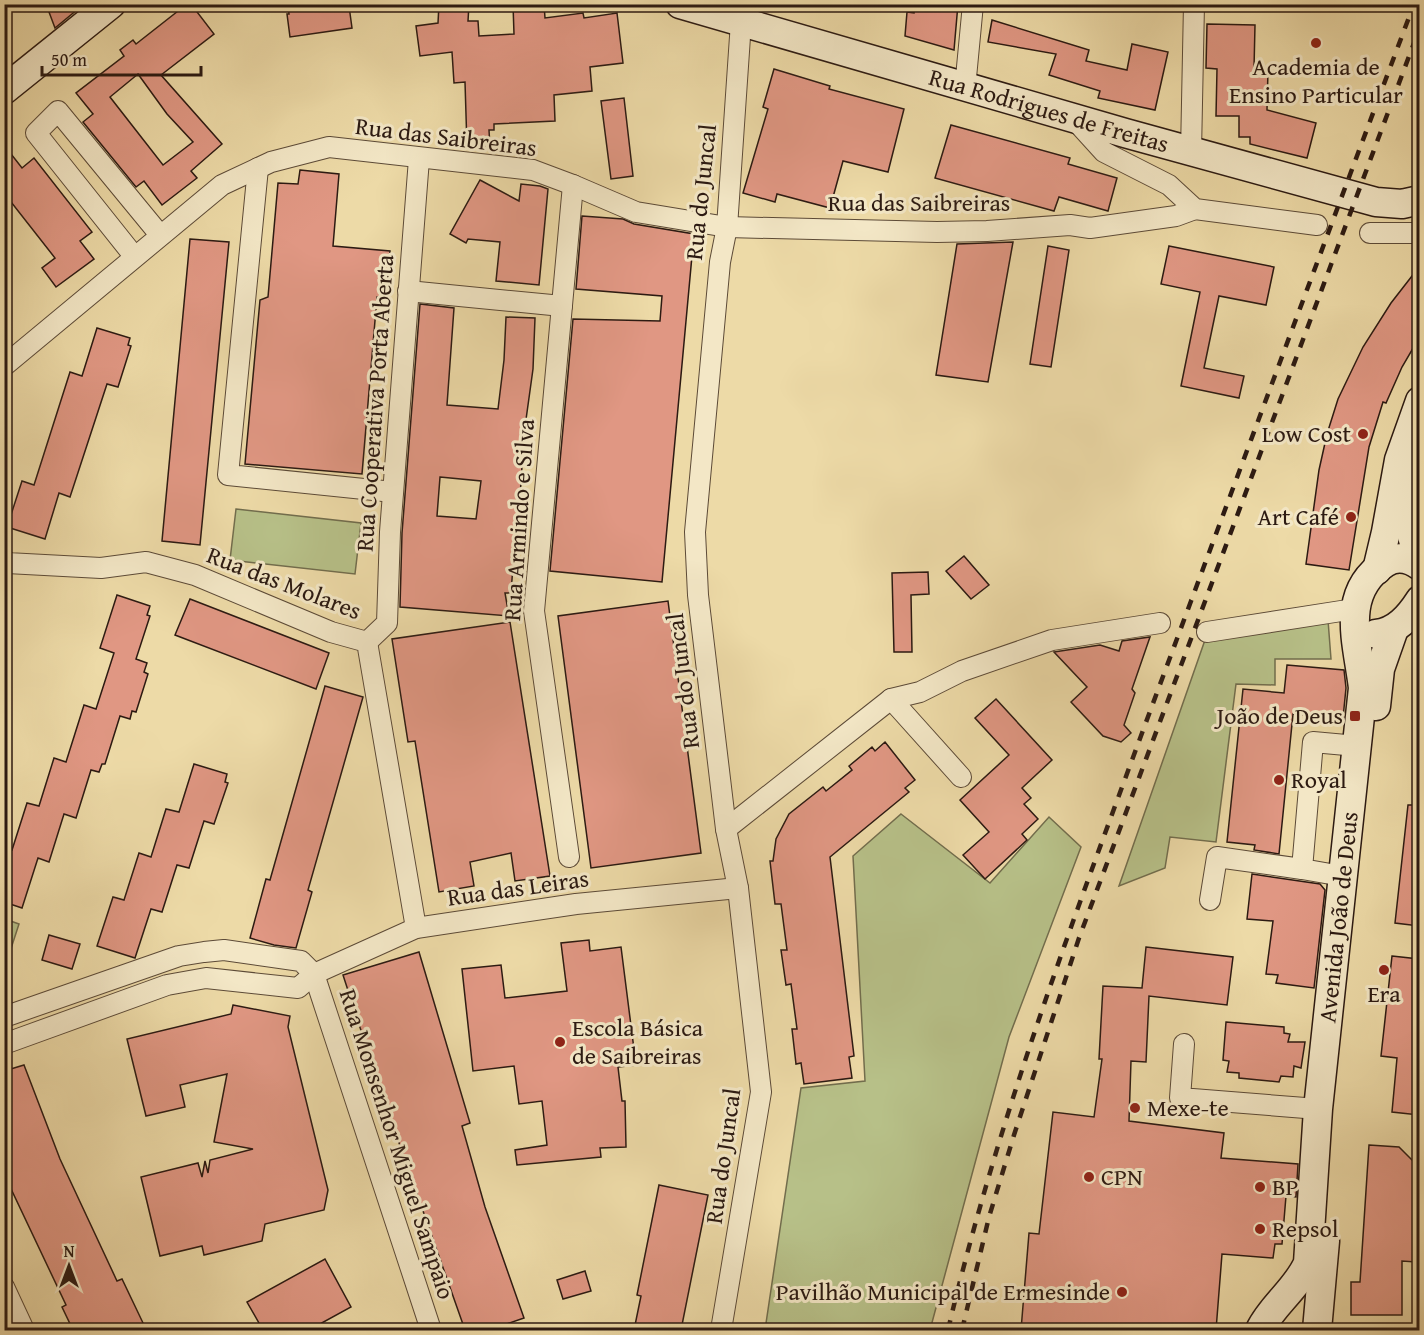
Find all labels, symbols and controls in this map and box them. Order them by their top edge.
marker: Academia de Ensino Particular [1309,36,1323,50]
scale bar [42,39,201,77]
text: 50 m [51,46,87,73]
place label: Academia de Ensino Particular [1229,49,1403,112]
street label: Rua Rodrigues de Freitas [925,59,1173,161]
street label: Rua das Saibreiras [353,108,539,165]
street label: Rua do Juncal [676,122,725,262]
street label: Rua das Saibreiras [828,185,1010,220]
street label: Rua Cooperativa Porta Aberta [347,253,402,553]
place label: Low Cost [1262,416,1352,451]
street label: Rua Armindo e Silva [494,417,543,622]
marker: Low Cost [1356,427,1370,441]
place label: Art Café [1257,499,1339,534]
marker: Art Café [1344,510,1358,524]
street label: Rua das Molares [202,537,366,628]
street label: Rua do Juncal [657,611,708,751]
place label: João de Deus [1214,698,1343,733]
marker: João de Deus [1348,709,1362,723]
place label: Royal [1291,762,1347,797]
marker: Royal [1272,773,1286,787]
street label: Avenida João de Deus [1309,810,1367,1024]
street label: Rua das Leiras [445,860,591,915]
marker: Era [1377,963,1391,977]
place label: Era [1367,976,1401,1011]
street label: Rua Monsenhor Miguel Sampaio [331,984,464,1304]
place label: Escola Básica de Saibreiras [572,1010,704,1073]
marker: Escola Básica de Saibreiras [553,1035,567,1049]
street label: Rua do Juncal [696,1086,749,1226]
place label: Mexe-te [1147,1090,1229,1125]
marker: Mexe-te [1128,1101,1142,1115]
place label: CPN [1101,1159,1143,1194]
place label: BP [1272,1169,1299,1204]
marker: CPN [1082,1170,1096,1184]
marker: BP [1253,1180,1267,1194]
place label: Repsol [1272,1211,1339,1246]
marker: Repsol [1253,1222,1267,1236]
north arrow [39,1236,99,1296]
text: N [64,1239,75,1263]
place label: Pavilhão Municipal de Ermesinde [776,1274,1110,1309]
marker: Pavilhão Municipal de Ermesinde [1115,1285,1129,1299]

